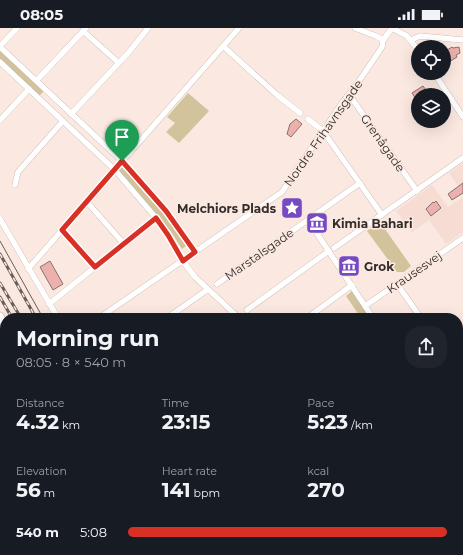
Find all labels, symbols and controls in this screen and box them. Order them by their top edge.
text: 08:05 [20,5,63,24]
map controls [411,40,451,128]
button: locate [411,40,451,80]
street label: Nordre Frihavnsgade [280,77,366,189]
button: layers [411,88,451,128]
street label: Grenågade [358,111,408,175]
pin [105,120,139,161]
icon: arrive [111,126,133,148]
place icon: Melchiors Plads [279,195,305,221]
place label: Melchiors Plads [177,201,277,216]
museum icon: Kimia Bahari [304,210,330,236]
place label: Kimia Bahari [332,216,413,231]
street label: Marstalsgade [222,225,296,283]
street label: Krausesvej [384,248,444,296]
museum icon: Grok [336,253,362,279]
place label: Grok [364,259,394,274]
text: Morning run [16,325,159,352]
button: share [405,326,447,368]
text: 08:05 · 8 × 540 m [16,354,126,370]
text: Distance [16,396,64,410]
text: Time [162,396,189,410]
text: Pace [307,396,334,410]
text: 4.32 [16,410,59,434]
text: 23:15 [162,410,210,434]
text: 5:23 [307,410,348,434]
text: km [59,418,80,432]
text: /km [348,418,373,432]
text: Elevation [16,464,67,478]
text: Heart rate [162,464,217,478]
text: kcal [307,464,329,478]
text: 56 [16,478,41,502]
text: 141 [162,478,191,502]
text: 270 [307,478,345,502]
text: m [41,486,55,500]
text: bpm [191,486,220,500]
text: 540 m [16,524,59,540]
text: 5:08 [80,524,107,540]

